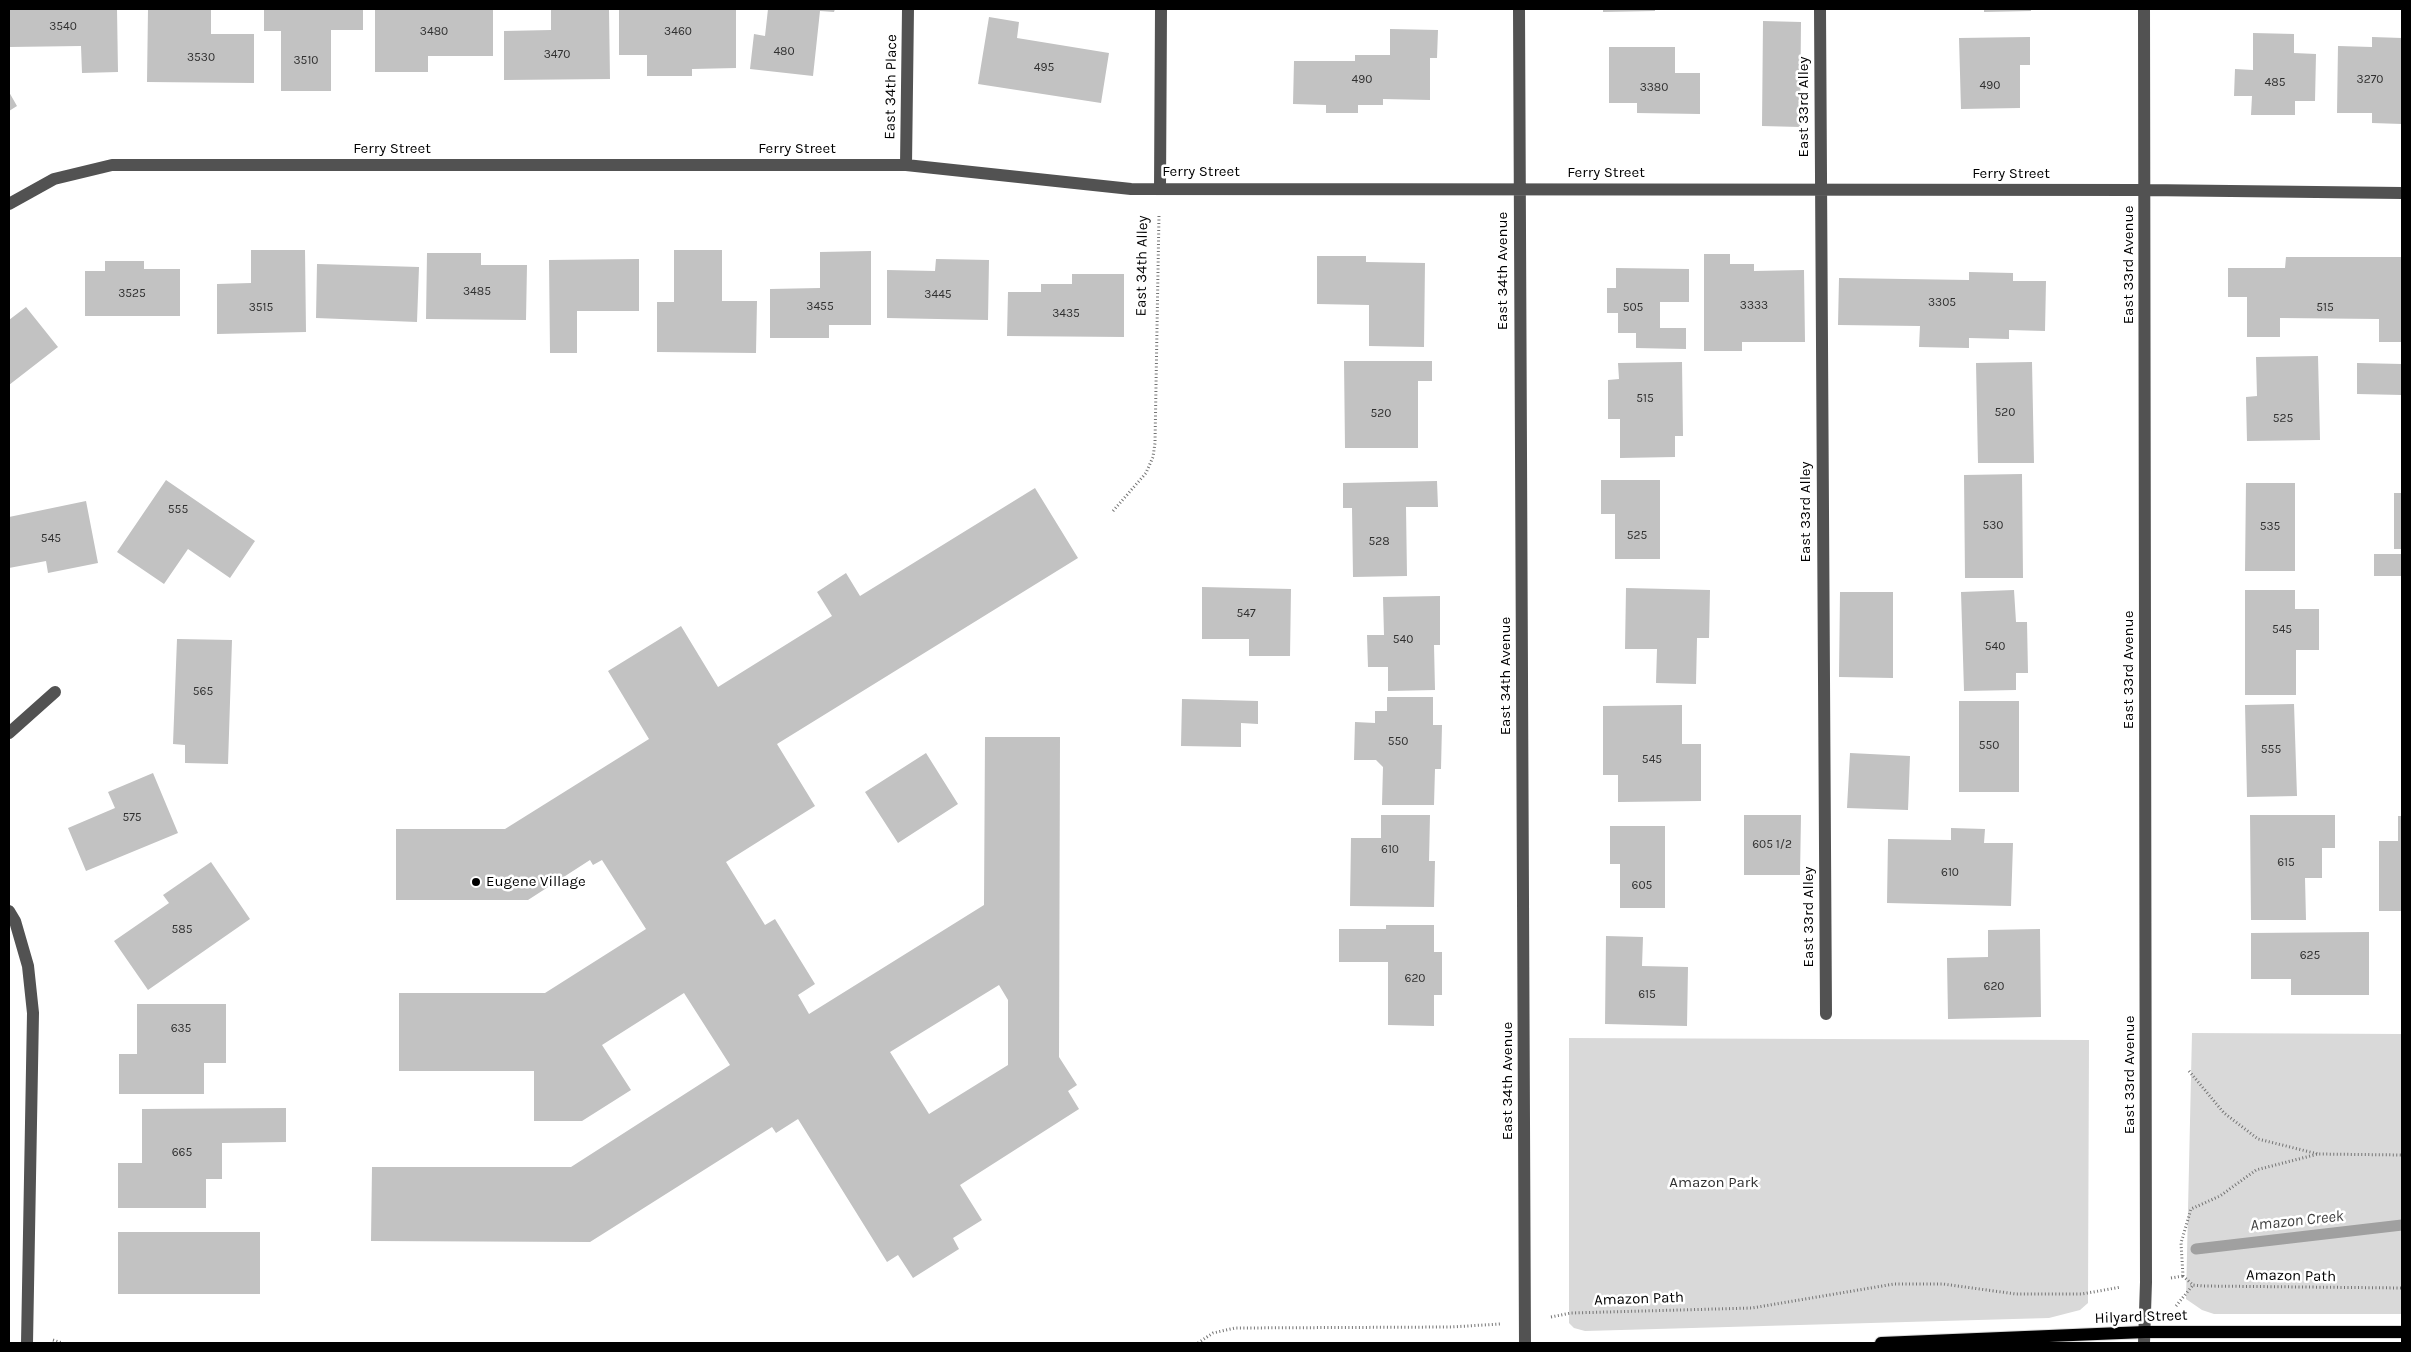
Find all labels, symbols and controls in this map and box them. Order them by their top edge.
house number: 3540 [49,20,77,34]
house number: 3480 [420,25,448,39]
house number: 3460 [664,25,692,39]
street label: East 34th Place [881,34,901,140]
house number: 480 [773,45,795,59]
house number: 3470 [544,48,570,62]
house number: 3530 [187,51,215,65]
house number: 3510 [294,54,318,68]
street label: East 33rd Alley [1795,56,1813,158]
house number: 495 [1034,61,1054,75]
house number: 490 [1352,73,1372,87]
house number: 3270 [2357,73,2383,87]
house number: 485 [2265,76,2285,90]
house number: 490 [1980,79,2000,93]
house number: 3380 [1640,81,1668,95]
street label: Ferry Street [353,140,431,158]
street label: Ferry Street [758,140,836,158]
street label: Ferry Street [1162,163,1240,181]
street label: Ferry Street [1567,164,1645,182]
street label: Ferry Street [1972,165,2050,183]
street label: East 33rd Avenue [2120,206,2138,324]
street label: East 34th Avenue [1494,212,1512,330]
street label: East 34th Alley [1132,215,1152,317]
house number: 3485 [463,285,491,299]
house number: 3525 [118,287,146,301]
house number: 3445 [924,288,952,302]
house number: 3305 [1928,296,1956,310]
house number: 3333 [1740,299,1768,313]
house number: 3455 [806,300,834,314]
house number: 3515 [249,301,273,315]
house number: 505 [1623,301,1643,315]
house number: 515 [2316,301,2334,315]
house number: 3435 [1052,307,1080,321]
house number: 515 [1636,392,1654,406]
house number: 520 [1995,406,2015,420]
house number: 520 [1371,407,1391,421]
house number: 525 [2273,412,2293,426]
street label: East 33rd Alley [1797,461,1815,563]
house number: 555 [168,503,188,517]
house number: 530 [1983,519,2003,533]
house number: 535 [2260,520,2280,534]
house number: 525 [1627,529,1647,543]
house number: 545 [41,532,61,546]
house number: 528 [1368,535,1390,549]
house number: 547 [1236,607,1256,621]
street label: East 33rd Avenue [2120,611,2138,729]
street label: East 34th Avenue [1497,617,1515,735]
house number: 545 [2272,623,2292,637]
house number: 540 [1393,633,1413,647]
house number: 540 [1985,640,2005,654]
house number: 565 [193,685,213,699]
house number: 550 [1388,735,1408,749]
house number: 550 [1979,739,1999,753]
house number: 555 [2261,743,2281,757]
house number: 545 [1642,753,1662,767]
house number: 575 [122,811,142,825]
house number: 605 1/2 [1752,838,1792,852]
house number: 610 [1381,843,1399,857]
house number: 615 [2277,856,2295,870]
street label: East 33rd Alley [1800,866,1818,968]
house number: 610 [1941,866,1959,880]
place label: Eugene Village [486,873,586,891]
marker: Eugene Village [470,876,482,888]
house number: 605 [1632,879,1652,893]
house number: 585 [172,923,192,937]
house number: 625 [2300,949,2320,963]
house number: 620 [1405,972,1425,986]
house number: 620 [1984,980,2004,994]
house number: 615 [1638,988,1656,1002]
street label: East 33rd Avenue [2121,1016,2139,1134]
house number: 635 [171,1022,191,1036]
street label: East 34th Avenue [1499,1022,1517,1140]
house number: 665 [172,1146,192,1160]
park label: Amazon Park [1669,1174,1759,1192]
water label: Amazon Creek [2249,1207,2345,1235]
street label: Amazon Path [2246,1266,2336,1286]
street label: Amazon Path [1594,1288,1684,1310]
street label: Hilyard Street [2094,1306,2188,1328]

